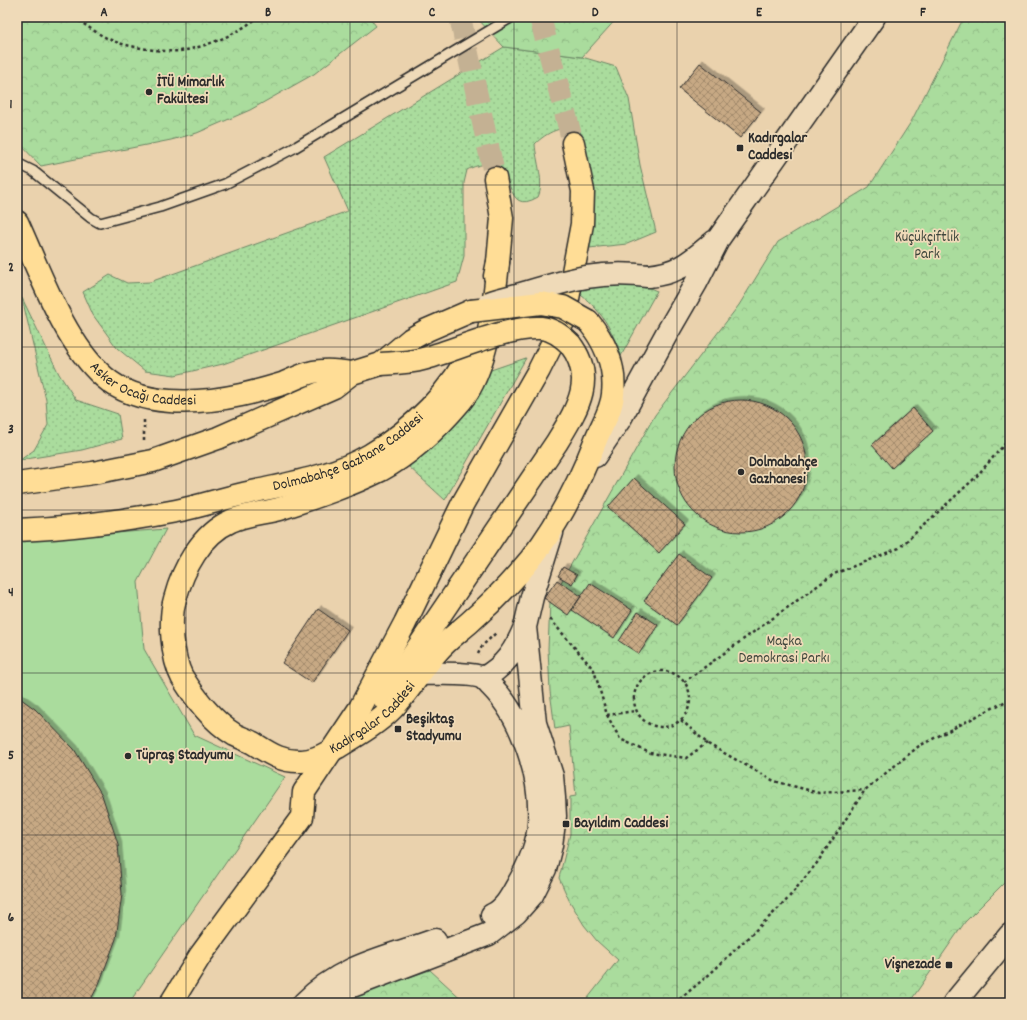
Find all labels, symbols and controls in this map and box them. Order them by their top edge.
text: A [100,4,108,23]
text: B [265,4,271,23]
text: C [429,4,436,23]
text: D [592,4,599,23]
text: E [756,4,763,23]
text: F [920,4,926,23]
place label: İTÜ Mimarlık Fakültesi [157,72,224,111]
marker: İTÜ Mimarlık Fakültesi [144,87,154,97]
text: 1 [10,96,13,115]
place label: Kadırgalar Caddesi [748,128,808,167]
marker: Kadırgalar Caddesi [735,143,745,153]
park label: Küçükçiftlik Park [895,227,959,266]
text: 2 [8,259,14,278]
street label: Asker Ocağı Caddesi [84,357,197,412]
street label: Dolmabahçe Gazhane Caddesi [271,408,429,498]
text: 3 [8,421,14,440]
place label: Dolmabahçe Gazhanesi [749,452,818,491]
marker: Dolmabahçe Gazhanesi [736,467,746,477]
text: 4 [8,584,14,603]
park label: Maçka Demokrasi Parkı [739,631,830,670]
street label: Kadırgalar Caddesi [326,677,422,760]
place label: Beşiktaş Stadyumu [406,709,462,748]
marker: Beşiktaş Stadyumu [393,724,403,734]
place label: Tüpraş Stadyumu [136,745,234,767]
text: 5 [8,747,14,766]
marker: Tüpraş Stadyumu [123,751,133,761]
place label: Bayıldım Caddesi [574,813,669,835]
marker: Bayıldım Caddesi [561,819,571,829]
text: 6 [8,909,15,928]
place label: Vişnezade [885,954,941,976]
marker: Vişnezade [944,960,954,970]

